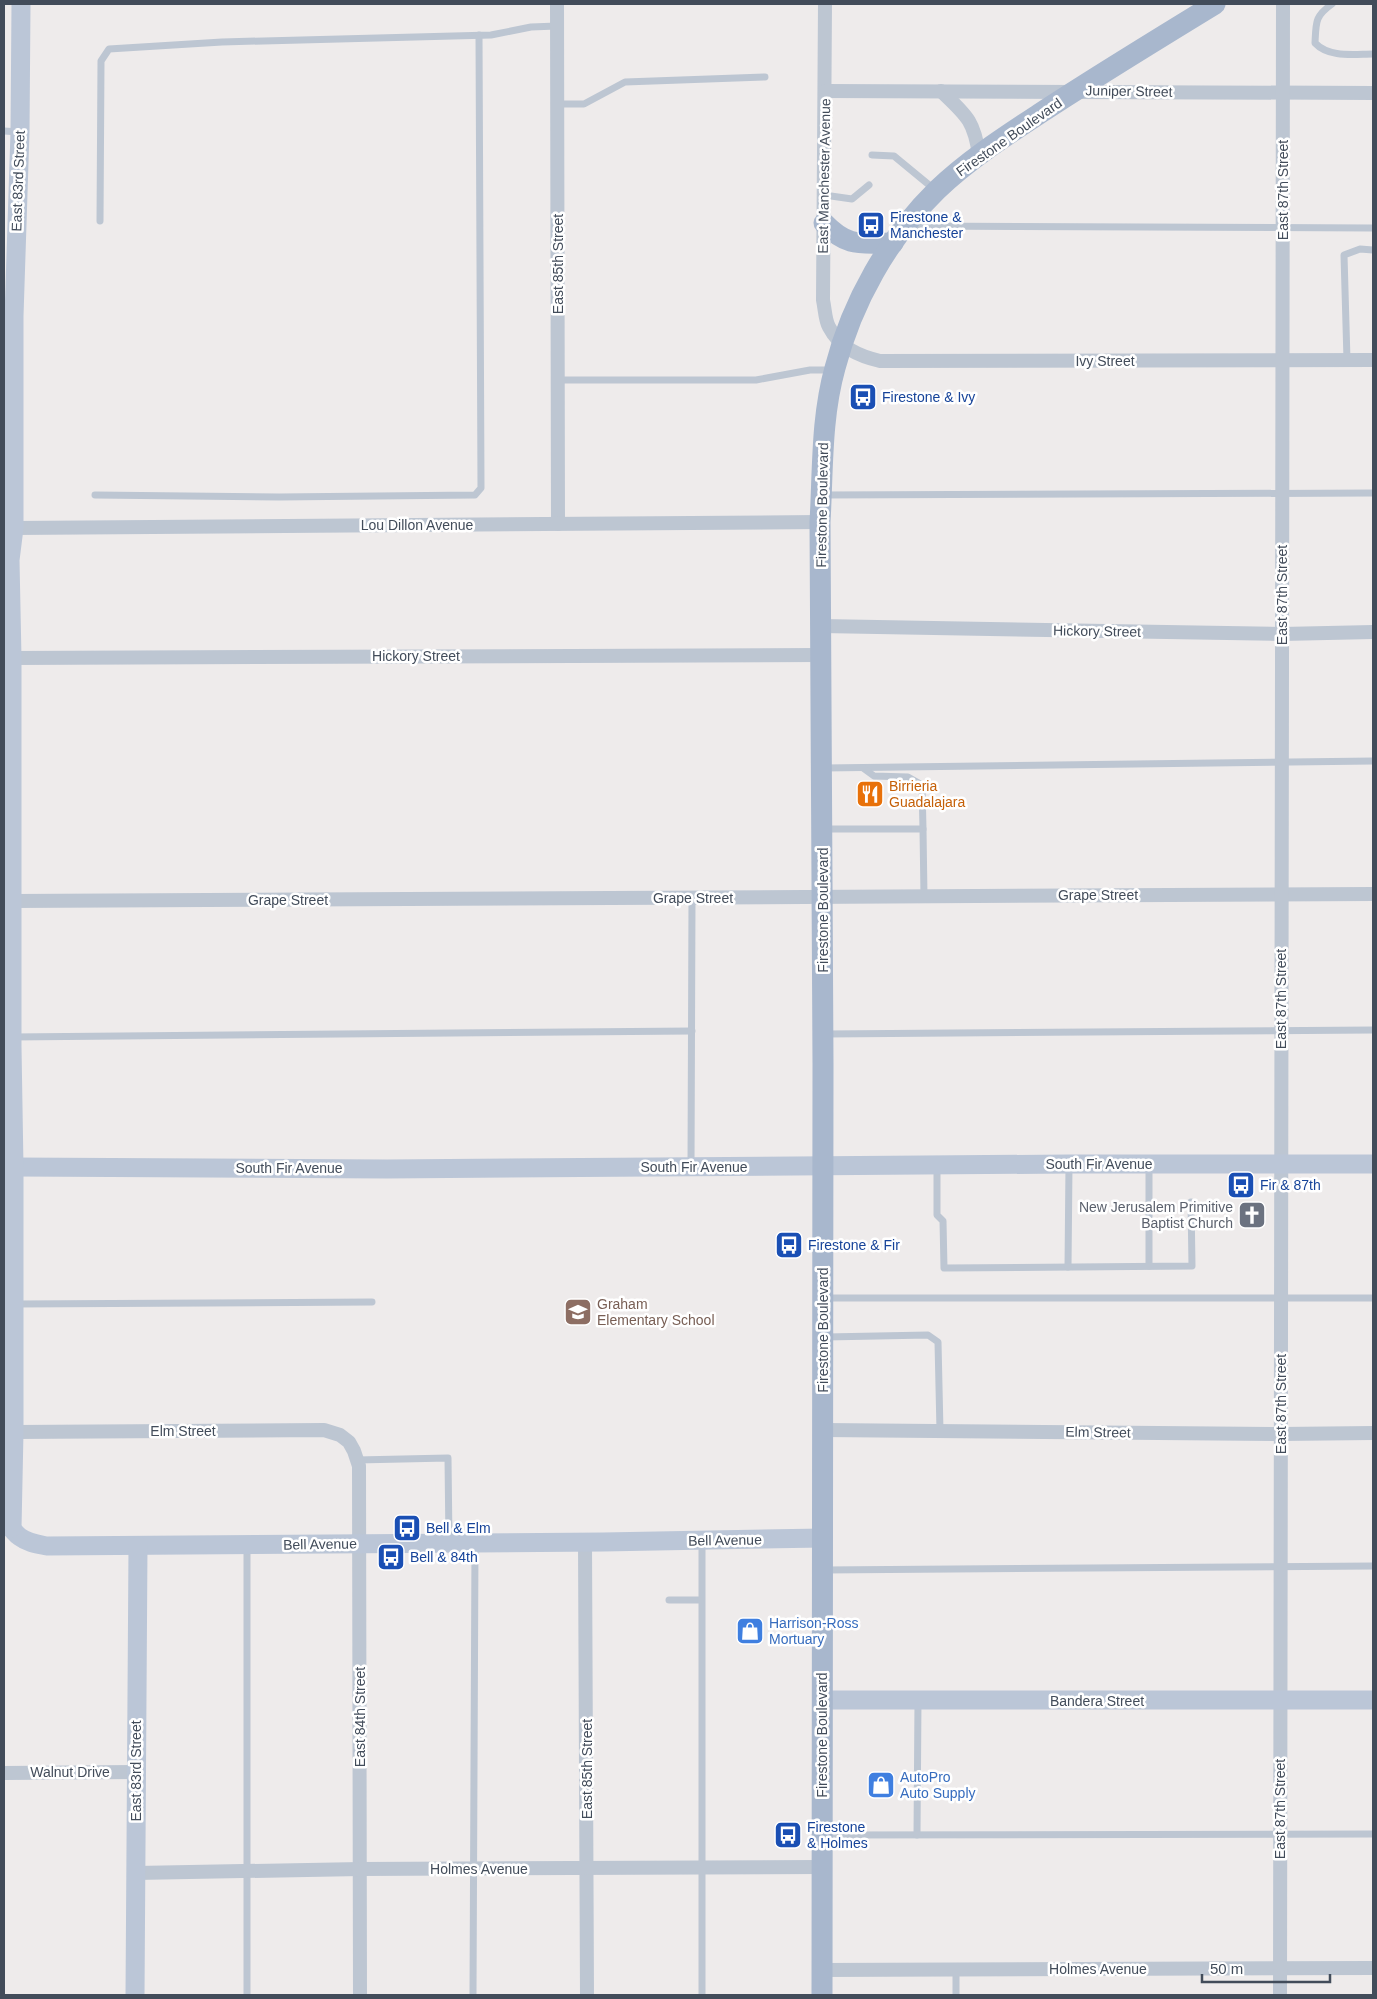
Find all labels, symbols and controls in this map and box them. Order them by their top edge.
street label: Juniper Street [1085,82,1173,100]
street label: Firestone Boulevard [953,95,1065,179]
street label: East Manchester Avenue [815,98,833,254]
street label: East 83rd Street [8,130,28,232]
street label: East 87th Street [1275,140,1291,240]
place label: Firestone & Manchester [890,209,963,241]
bus stop icon: Firestone & Manchester [856,210,886,240]
street label: East 85th Street [550,214,566,314]
street label: Ivy Street [1075,353,1135,369]
bus stop icon: Firestone & Ivy [848,382,878,412]
place label: Firestone & Ivy [882,389,975,405]
street label: Firestone Boulevard [813,442,831,568]
street label: Lou Dillon Avenue [361,517,474,533]
street label: East 87th Street [1274,545,1290,645]
street label: Hickory Street [1053,622,1141,640]
street label: Hickory Street [372,648,460,664]
place label: Birrieria Guadalajara [889,778,965,810]
restaurant icon: Birrieria Guadalajara [855,779,885,809]
street label: Firestone Boulevard [815,847,831,973]
street label: Grape Street [1058,887,1138,903]
street label: Grape Street [653,890,733,906]
street label: Grape Street [248,892,328,908]
street label: East 87th Street [1273,949,1289,1049]
street label: South Fir Avenue [1045,1156,1153,1172]
street label: South Fir Avenue [640,1159,748,1175]
street label: South Fir Avenue [235,1160,343,1176]
bus stop icon: Fir & 87th [1226,1170,1256,1200]
place label: Fir & 87th [1260,1177,1321,1193]
place label: New Jerusalem Primitive Baptist Church [1079,1199,1233,1231]
church icon: New Jerusalem Primitive Baptist Church [1237,1200,1267,1230]
bus stop icon: Firestone & Fir [774,1230,804,1260]
place label: Firestone & Fir [808,1237,900,1253]
street label: Firestone Boulevard [815,1267,831,1393]
place label: Graham Elementary School [597,1296,715,1328]
school or university icon: Graham Elementary School [563,1297,593,1327]
street label: East 87th Street [1273,1354,1289,1454]
street label: Elm Street [150,1423,216,1439]
street label: Elm Street [1065,1423,1131,1441]
bus stop icon: Bell & Elm [392,1513,422,1543]
place label: Bell & Elm [426,1520,491,1536]
street label: Bell Avenue [688,1531,762,1549]
street label: Bell Avenue [283,1535,357,1553]
bus stop icon: Bell & 84th [376,1542,406,1572]
place label: Bell & 84th [410,1549,478,1565]
place label: Harrison-Ross Mortuary [769,1615,858,1647]
shop icon: Harrison-Ross Mortuary [735,1616,765,1646]
street label: East 84th Street [352,1667,368,1767]
street label: Firestone Boulevard [814,1672,830,1798]
street label: Bandera Street [1050,1693,1144,1709]
street label: East 85th Street [579,1719,595,1819]
street label: East 83rd Street [128,1720,144,1822]
street label: East 87th Street [1272,1759,1288,1859]
street label: Walnut Drive [30,1764,110,1780]
place label: AutoPro Auto Supply [900,1769,976,1801]
shop icon: AutoPro Auto Supply [866,1770,896,1800]
place label: Firestone & Holmes [807,1819,868,1851]
bus stop icon: Firestone & Holmes [773,1820,803,1850]
street label: Holmes Avenue [430,1861,528,1877]
scale bar [1202,1952,1330,1984]
text: 50 m [1210,1960,1243,1977]
street label: Holmes Avenue [1049,1961,1147,1977]

